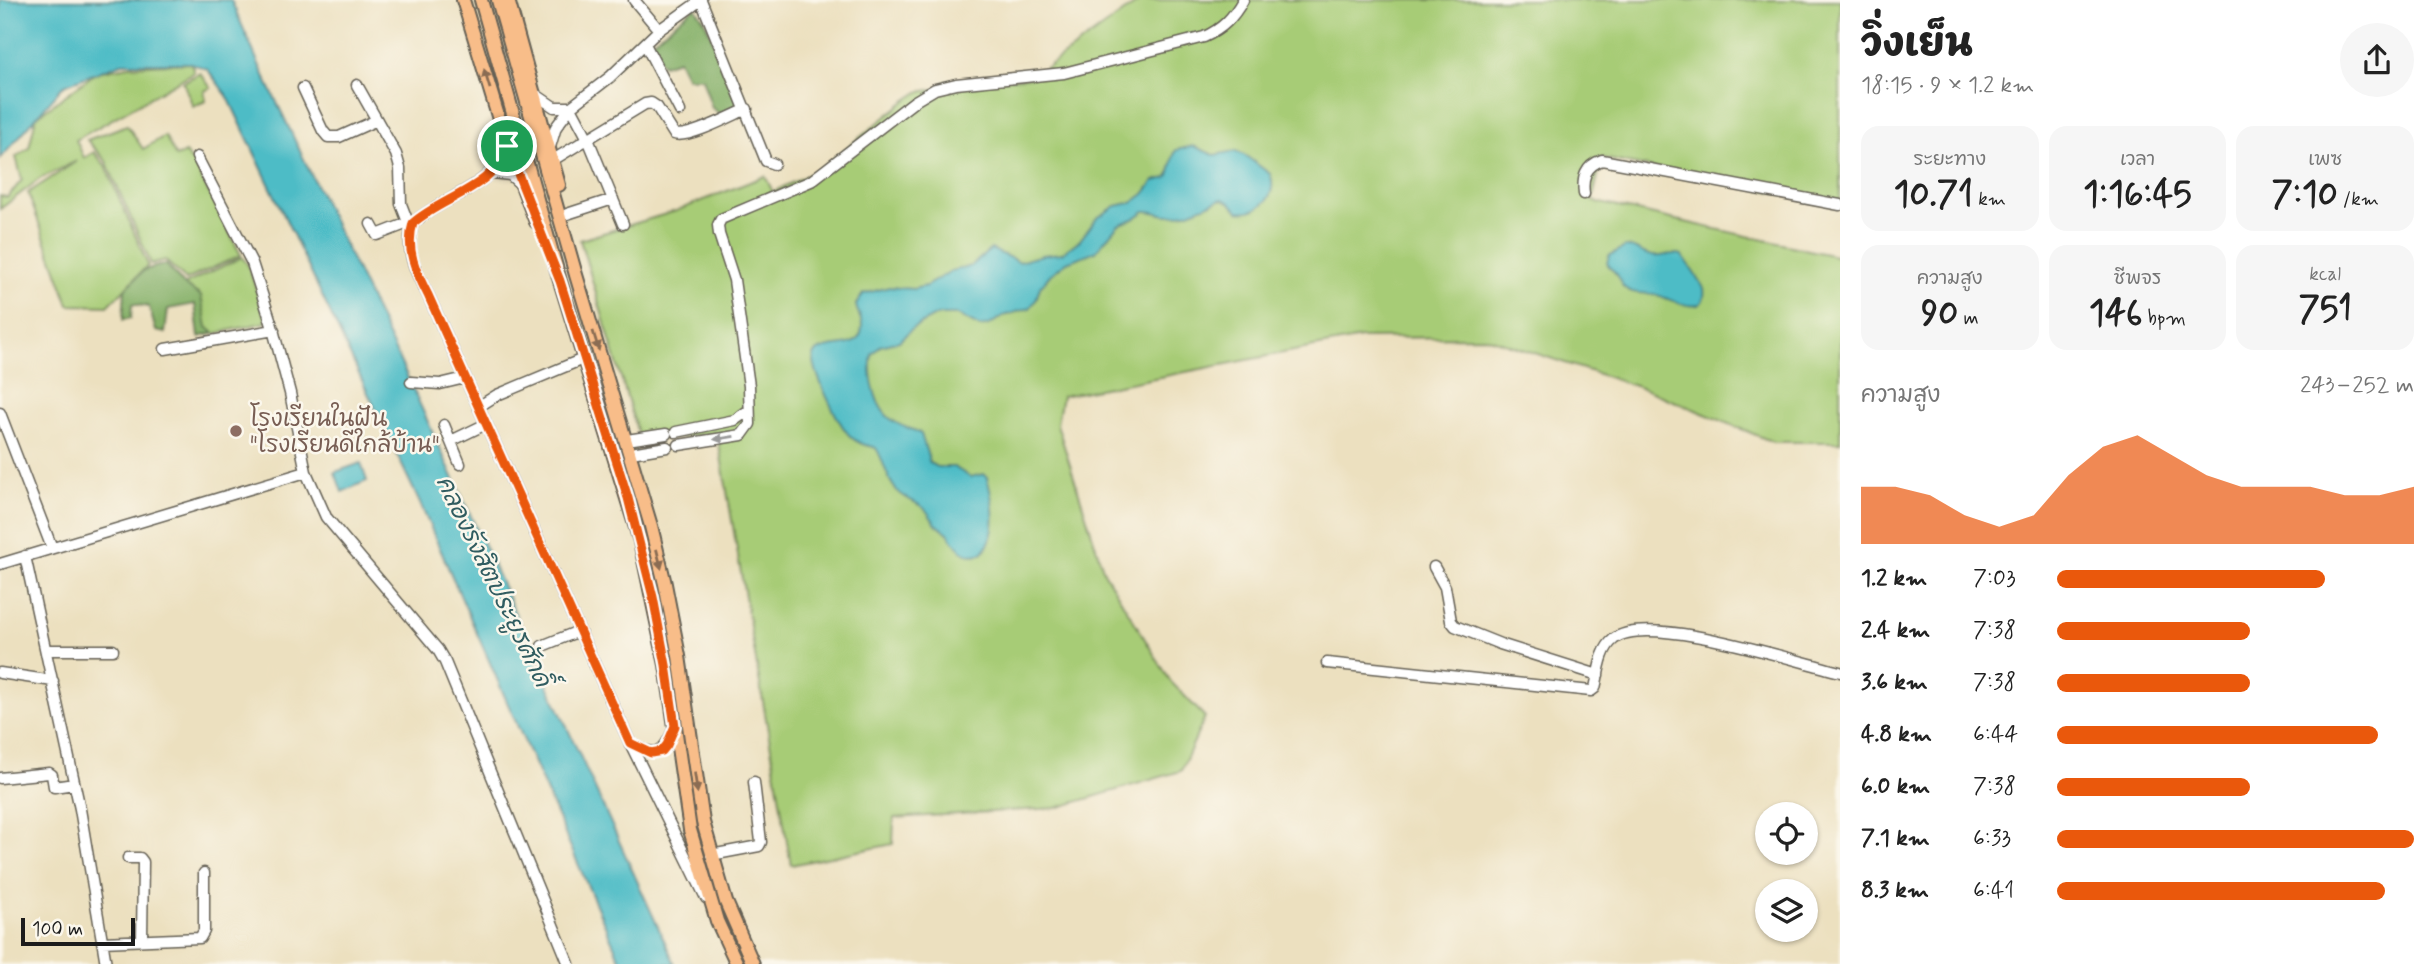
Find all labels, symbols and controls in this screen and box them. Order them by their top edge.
text: วิ่งเย็น [1861,20,1973,69]
button: share [2340,23,2414,97]
one-way arrow [481,68,491,89]
text: 18:15 · 9 × 1.2 km [1861,71,2034,101]
pin [477,116,537,176]
icon: arrive [488,127,526,165]
text: ระยะทาง [1914,147,1986,172]
text: เวลา [2120,147,2155,172]
text: เพซ [2308,147,2342,172]
text: 10.71 [1894,172,1973,218]
text: 1:16:45 [2083,172,2192,218]
text: 7:10 [2271,172,2338,218]
text: km [1973,187,2006,212]
text: /km [2338,187,2379,212]
text: kcal [2309,262,2341,287]
text: ความสูง [1917,266,1983,291]
text: ชีพจร [2114,266,2161,291]
text: 751 [2298,287,2352,333]
text: 90 [1921,291,1958,337]
text: 146 [2089,291,2142,337]
text: m [1958,306,1979,331]
text: bpm [2142,306,2186,331]
one-way arrow [592,330,602,351]
text: 243–252 m [2300,371,2414,401]
text: ความสูง [1861,381,1940,411]
place label: โรงเรียนในฝัน "โรงเรียนดีใกล้บ้าน" [250,402,440,461]
marker: โรงเรียนในฝัน "โรงเรียนดีใกล้บ้าน" [228,423,244,439]
one-way arrow [713,433,735,444]
water label: คลองรังสิตประยูรศักดิ์ [427,467,567,699]
one-way arrow [654,548,665,570]
text: 1.2 km [1861,564,1927,594]
text: 7:03 [1973,564,2016,594]
text: 2.4 km [1861,616,1930,646]
text: 7:38 [1973,616,2016,646]
text: 3.6 km [1861,668,1928,698]
text: 7:38 [1973,668,2016,698]
text: 4.8 km [1861,720,1932,750]
text: 6:44 [1973,720,2018,750]
text: 6.0 km [1861,772,1930,802]
text: 7:38 [1973,772,2016,802]
one-way arrow [691,773,702,795]
map controls [1755,802,1818,942]
button: locate [1755,802,1818,865]
text: 7.1 km [1861,824,1930,854]
text: 6:33 [1973,824,2011,854]
text: 8.3 km [1861,876,1929,906]
text: 6:41 [1973,876,2014,906]
button: layers [1755,879,1818,942]
scale bar [21,915,135,947]
text: 100 m [32,917,83,942]

